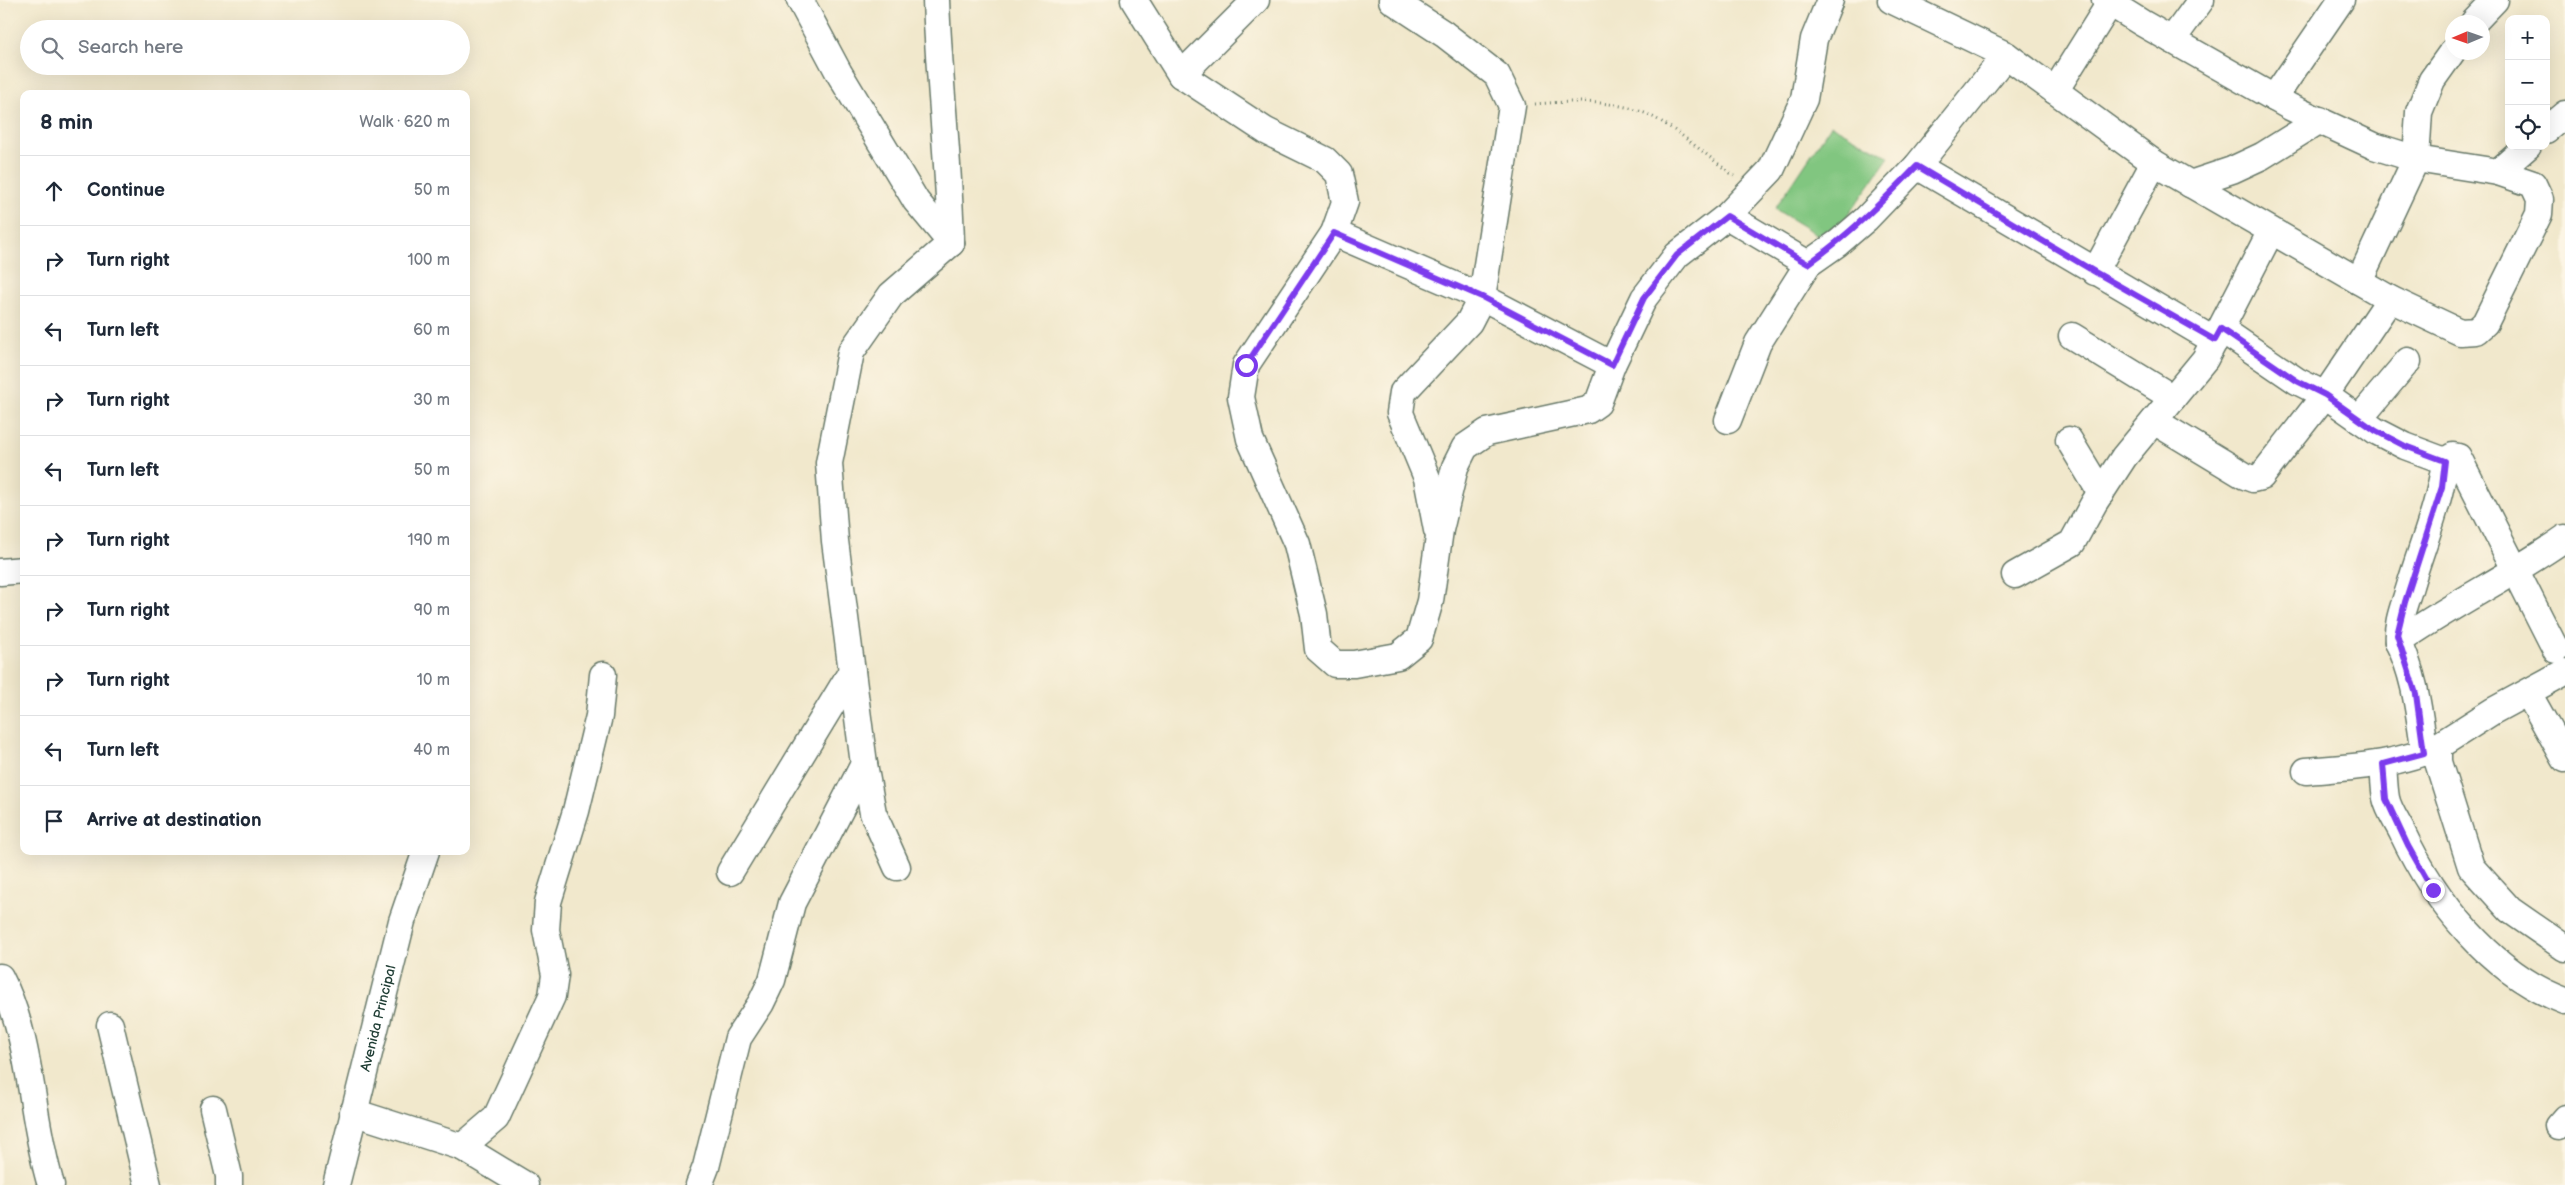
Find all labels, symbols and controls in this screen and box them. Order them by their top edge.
north arrow [2445,15,2490,60]
map controls [2505,15,2550,150]
button: + [2505,15,2550,60]
search box [20,20,470,75]
icon: search [38,34,66,62]
text: Search here [78,36,183,59]
button: − [2505,60,2550,105]
button: locate [2505,105,2550,150]
text: 8 min [40,110,93,135]
text: Walk · 620 m [359,113,450,132]
icon: ahead [40,177,68,205]
text: Continue [87,179,165,202]
text: 50 m [414,181,450,200]
icon: right [40,247,68,275]
text: Turn right [87,249,170,272]
text: 100 m [407,251,450,270]
icon: left [40,317,68,345]
text: Turn left [87,319,159,342]
text: 60 m [413,321,450,340]
route start [1235,354,1258,377]
icon: right [40,387,68,415]
text: Turn right [87,389,170,412]
text: 30 m [413,391,450,410]
icon: left [40,457,68,485]
text: Turn left [87,459,159,482]
text: 50 m [414,461,450,480]
icon: right [40,527,68,555]
text: Turn right [87,529,170,552]
text: 190 m [408,531,450,550]
icon: right [40,597,68,625]
text: Turn right [87,599,170,622]
text: 90 m [414,601,450,620]
icon: right [40,667,68,695]
text: Turn right [87,669,170,692]
text: 10 m [417,671,450,690]
icon: left [40,737,68,765]
text: Turn left [87,739,159,762]
text: 40 m [413,741,450,760]
icon: arrive [40,807,68,835]
text: Arrive at destination [87,809,262,832]
route end [2422,879,2445,902]
street label: Avenida Principal [357,963,400,1073]

